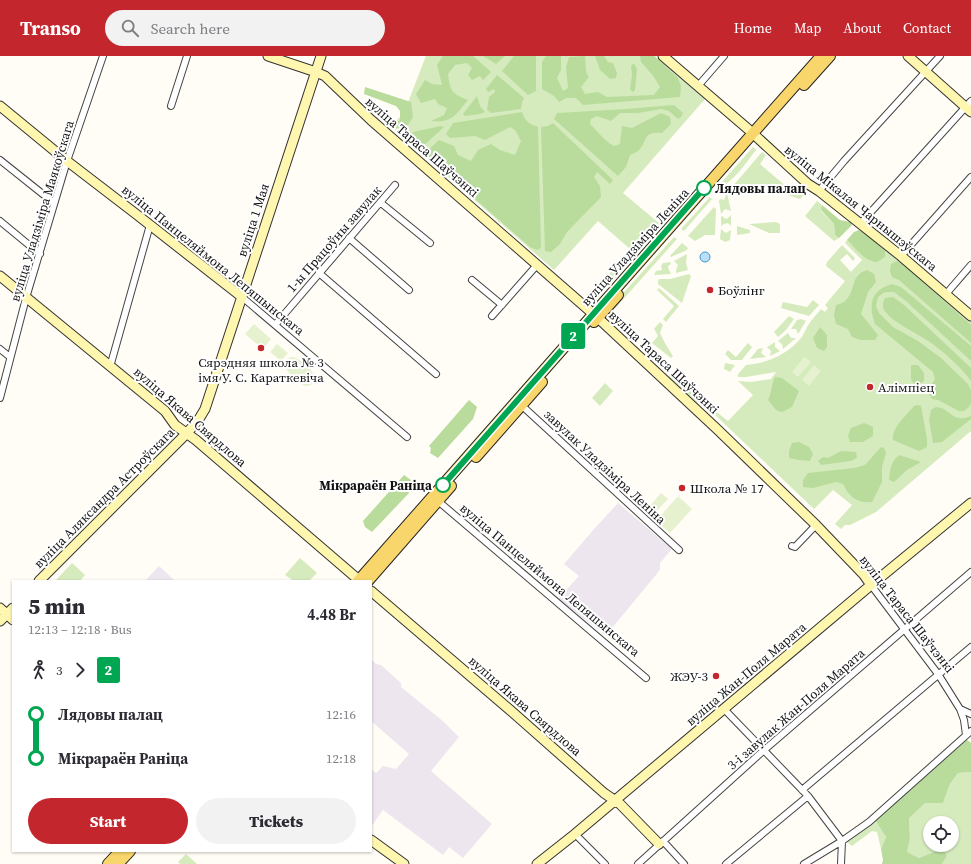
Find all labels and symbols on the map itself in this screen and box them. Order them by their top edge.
street label: вуліца Тараса Шаўчэнкі [362,93,482,201]
street label: вуліца Уладзіміра Маякоўскага [6,118,78,304]
street label: вуліца Мікалая Чарнышэўскага [781,141,941,275]
marker: Лядовы палац [696,180,712,196]
place label: Лядовы палац [715,180,806,197]
street label: вуліца Панцеляймона Лепяшынскага [118,181,308,339]
street label: вуліца 1 Мая [233,181,273,259]
street label: 1-ы Працоўны завулак [283,182,385,296]
street label: вуліца Уладзіміра Леніна [577,184,693,310]
place label: Боўлінг [718,282,765,299]
marker: Боўлінг [705,285,715,295]
street label: вуліца Тараса Шаўчэнкі [605,306,723,418]
line badge: 2 [560,323,586,349]
marker: Сярэдняя школа № 3 імя У. С. Караткевіча [256,343,266,353]
place label: Сярэдняя школа № 3 імя У. С. Караткевіча [198,354,324,386]
street label: вуліца Якава Свярдлова [130,363,250,471]
place label: Алімпіец [878,379,934,396]
marker: Алімпіец [865,382,875,392]
street label: завулак Уладзіміра Леніна [541,406,670,528]
street label: вуліца Аляксандра Астроўскага [30,424,178,572]
place label: Мікрараён Раніца [319,477,432,494]
marker: Мікрараён Раніца [435,477,451,493]
place label: Школа № 17 [690,480,764,497]
marker: Школа № 17 [677,483,687,493]
street label: вуліца Панцеляймона Лепяшынскага [456,500,644,661]
street label: вуліца Тараса Шаўчэнкі [856,552,958,676]
street label: вуліца Жан-Поля Марата [682,618,810,729]
street label: 3-і завулак Жан-Поля Марата [724,644,869,773]
street label: вуліца Якава Свярдлова [465,652,585,760]
place label: ЖЭУ-3 [670,668,708,685]
marker: ЖЭУ-3 [711,671,721,681]

